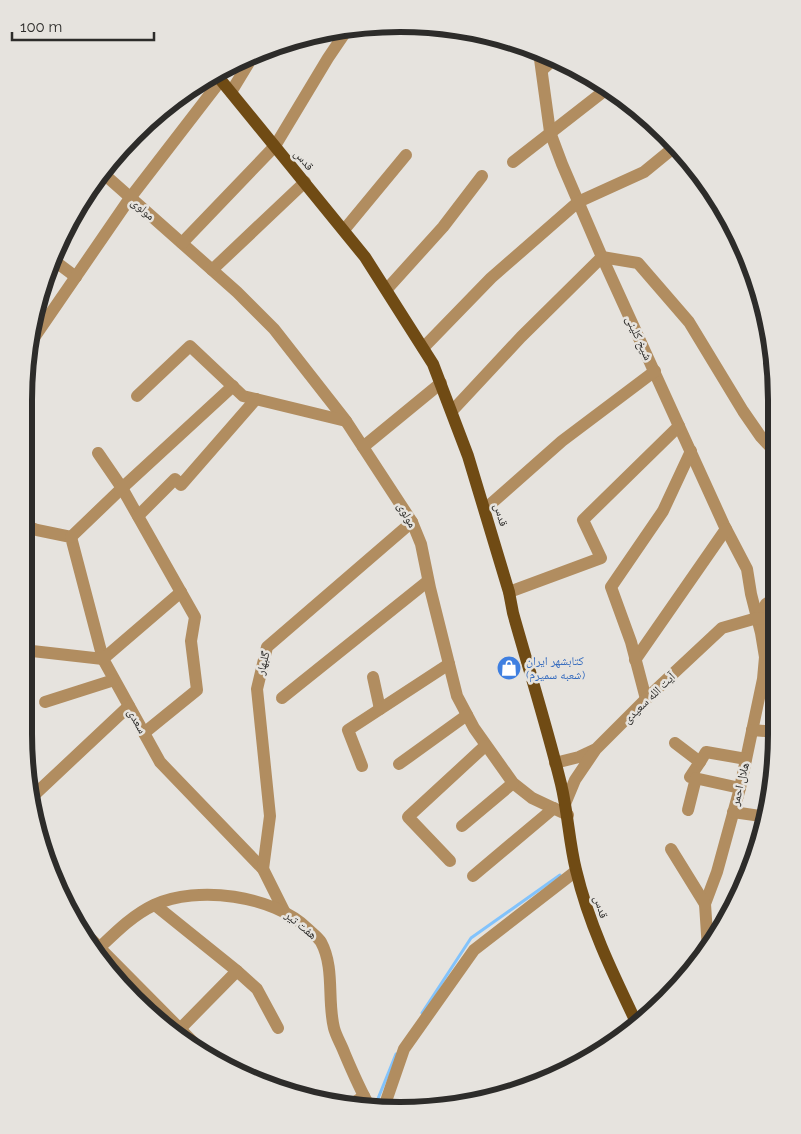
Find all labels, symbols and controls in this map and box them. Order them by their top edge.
scale bar [12,10,155,42]
text: 100 m [20,18,62,36]
street label: قدس [291,147,317,173]
street label: مولوی [128,195,158,223]
street label: شیخ کلینی [622,314,655,363]
street label: مولوی [394,500,420,530]
street label: قدس [491,502,511,528]
street label: گلبهار [253,650,273,677]
place label: کتابشهر ایران (شعبه سمیرم) [526,654,585,683]
shop icon: کتابشهر ایران (شعبه سمیرم) [496,655,522,681]
street label: آیت الله سعیدی [620,669,679,726]
street label: سعدی [125,706,149,736]
street label: هلال احمر [728,761,752,808]
street label: قدس [591,894,611,920]
street label: هفت تیر [281,907,320,942]

